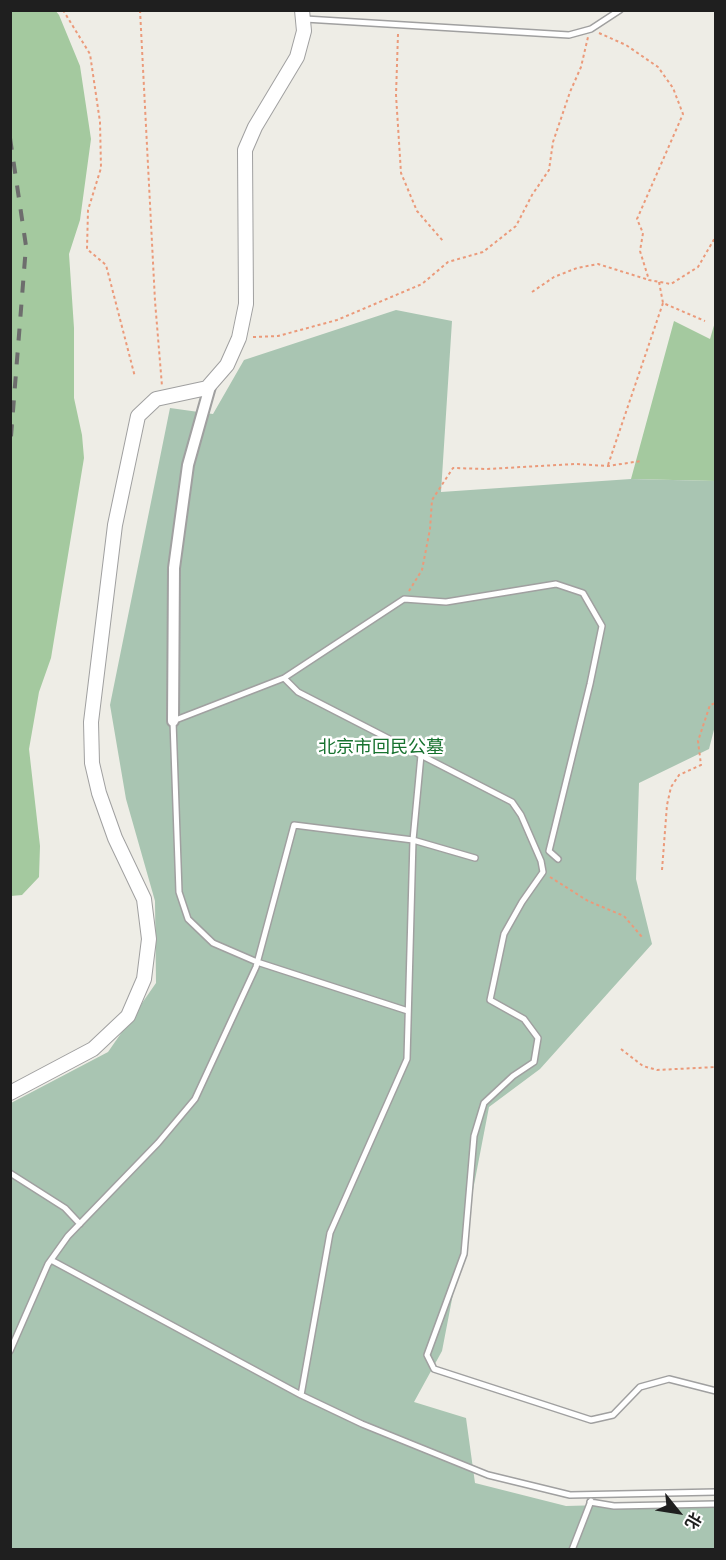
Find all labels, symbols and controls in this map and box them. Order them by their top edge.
park label: 北京市回民公墓 [318,736,444,758]
north arrow [648,1482,708,1542]
text: 北 [681,1509,706,1533]

